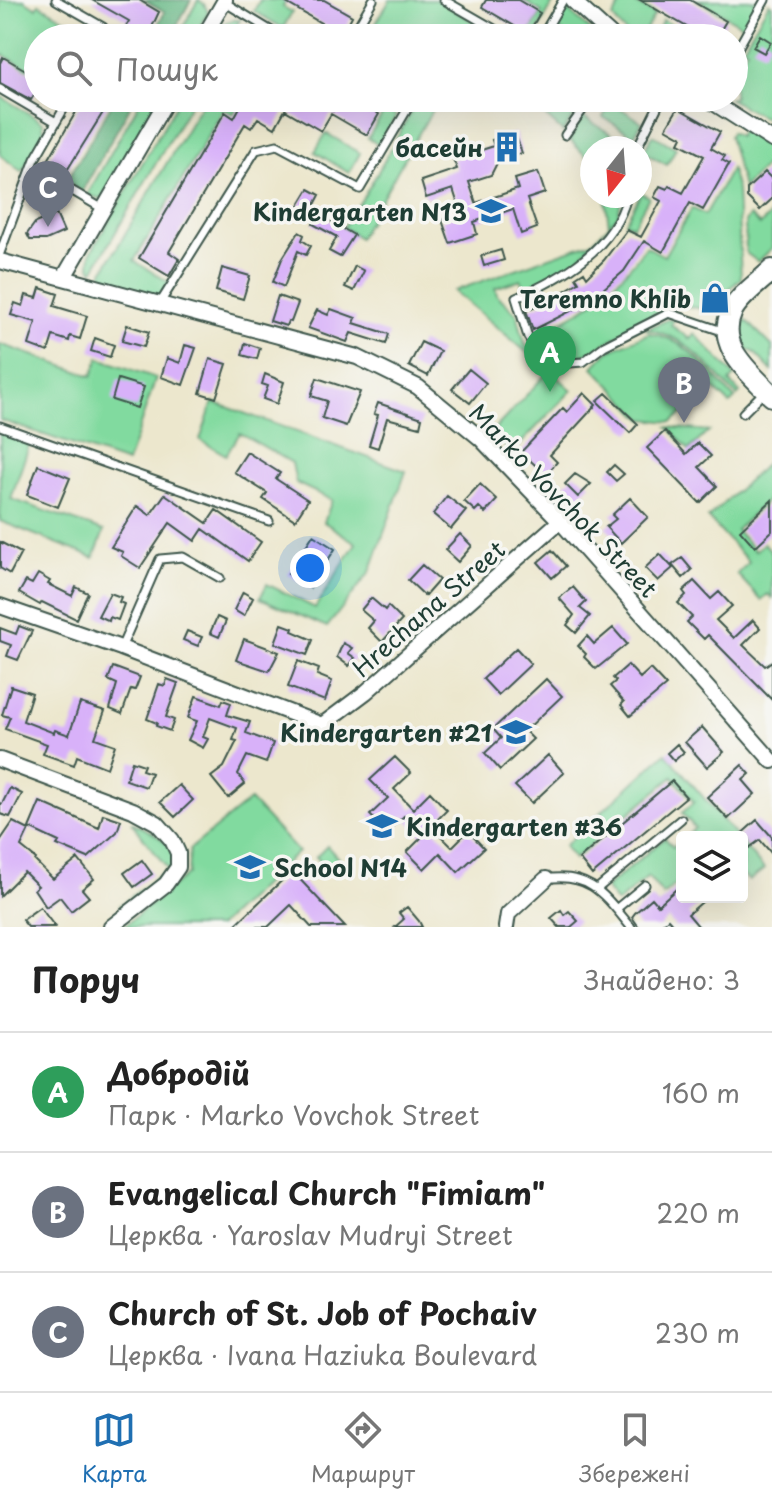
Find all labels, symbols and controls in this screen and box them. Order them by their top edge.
search box [24,24,748,112]
icon: search [52,46,96,90]
text: Пошук [116,46,218,91]
place label: басейн [395,129,483,165]
building icon: басейн [490,130,524,164]
north arrow [580,136,652,208]
pin: C [22,161,74,227]
place label: Kindergarten N13 [253,193,467,229]
school or university icon: Kindergarten N13 [474,194,508,228]
place label: Teremno Khlib [520,280,691,316]
shop icon: Teremno Khlib [698,281,732,315]
pin: A [524,326,576,392]
pin: B [658,357,710,423]
street label: Marko Vovchok Street [462,395,667,605]
street label: Hrechana Street [344,531,513,685]
your location [290,548,330,588]
place label: Kindergarten #21 [280,714,492,750]
school or university icon: Kindergarten #21 [499,715,533,749]
place label: Kindergarten #36 [406,808,622,844]
school or university icon: Kindergarten #36 [365,809,399,843]
map controls [676,831,748,903]
button: layers [676,831,748,903]
place label: School N14 [274,849,407,885]
school or university icon: School N14 [233,850,267,884]
text: Поруч [32,953,140,1005]
text: Знайдено: 3 [584,960,740,999]
text: Добродій [108,1050,250,1095]
text: A [48,1073,68,1112]
text: 160 m [662,1073,740,1112]
text: Парк · Marko Vovchok Street [108,1095,479,1134]
text: Evangelical Church "Fimiam" [108,1170,545,1215]
text: B [49,1193,67,1232]
text: 220 m [656,1193,740,1232]
text: Церква · Yaroslav Mudryi Street [108,1215,513,1254]
text: Church of St. Job of Pochaiv [108,1290,537,1335]
text: C [48,1313,68,1352]
text: 230 m [655,1313,740,1352]
text: Церква · Ivana Haziuka Boulevard [108,1335,537,1374]
tab: Карта [82,1408,147,1489]
tab: Маршрут [311,1408,415,1489]
tab: Збережені [579,1408,690,1489]

